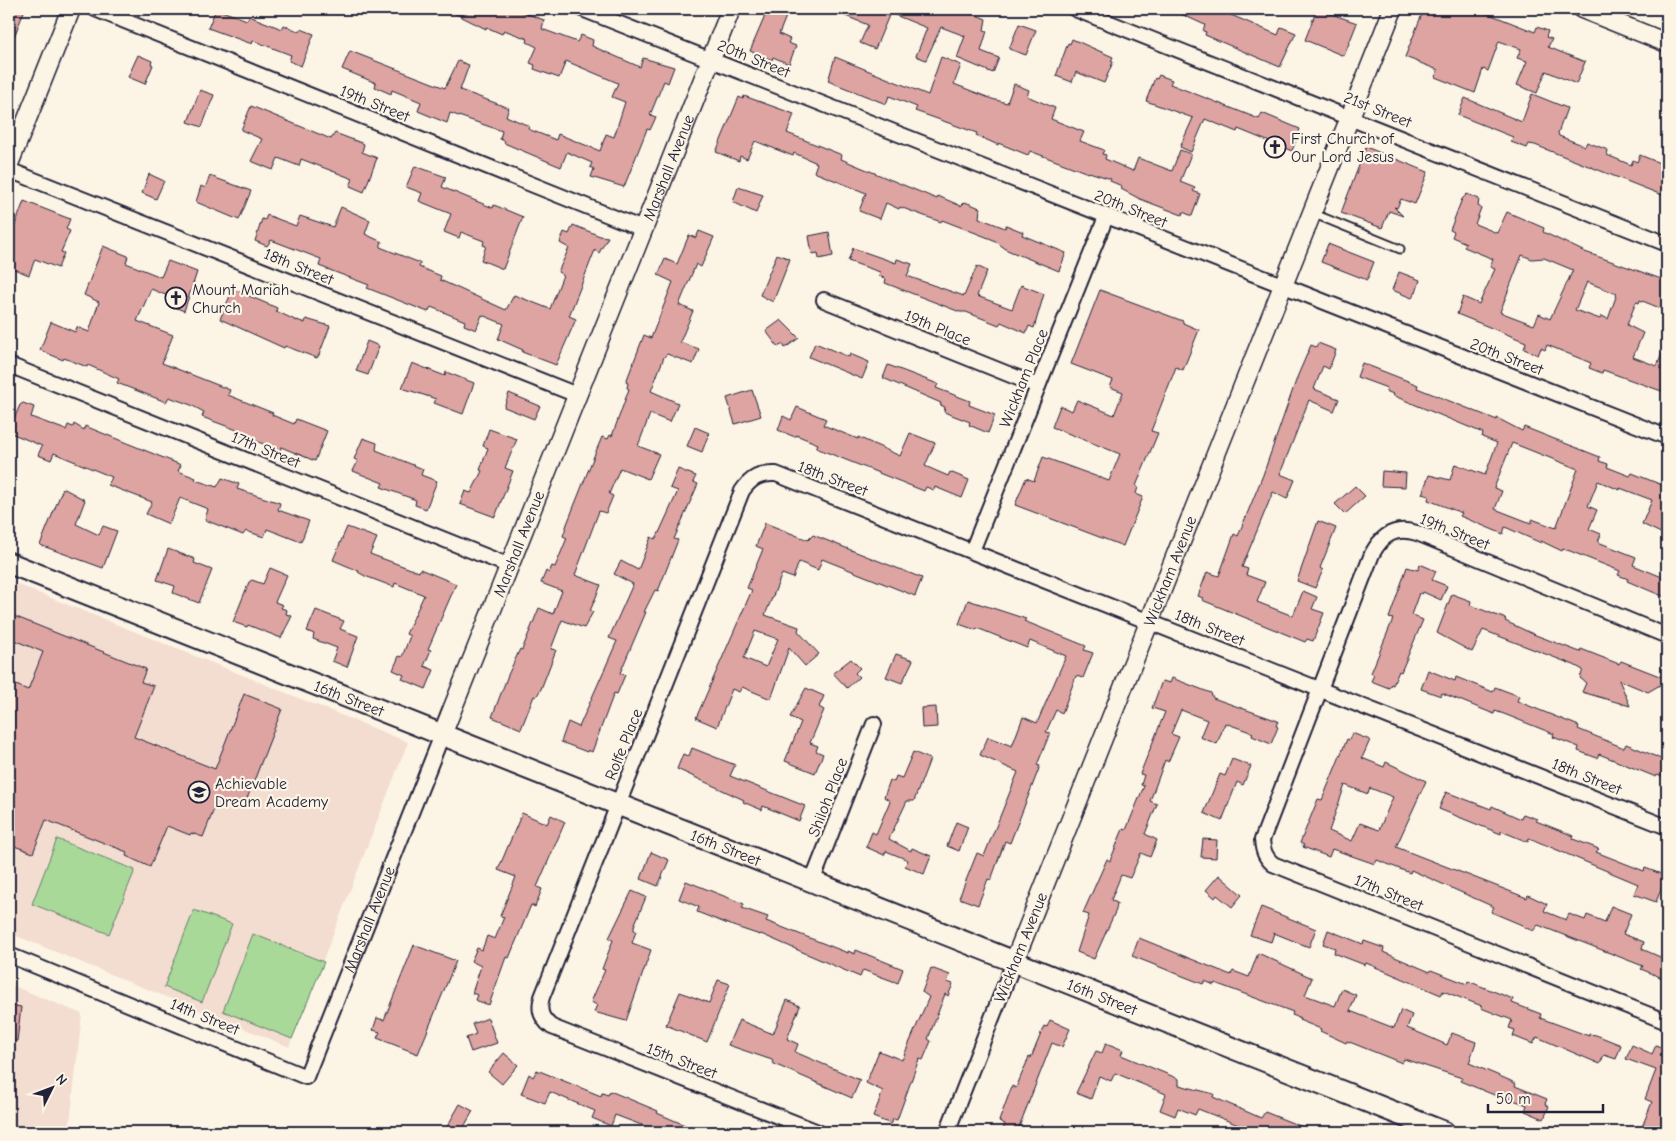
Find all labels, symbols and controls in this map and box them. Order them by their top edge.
street label: 20th Street [715,36,793,82]
street label: 19th Street [337,82,412,126]
street label: 21st Street [1341,88,1414,132]
street label: Marshall Avenue [640,112,698,223]
place label: First Church of Our Lord Jesus [1291,130,1395,166]
church icon: First Church of Our Lord Jesus [1263,135,1287,159]
street label: 20th Street [1092,186,1170,232]
street label: 18th Street [261,245,336,289]
place label: Mount Mariah Church [192,281,289,317]
church icon: Mount Mariah Church [164,286,188,310]
street label: 19th Place [902,307,973,349]
street label: Wickham Place [996,326,1052,430]
street label: 20th Street [1468,335,1546,379]
street label: 17th Street [229,428,303,472]
street label: 18th Street [795,457,870,501]
street label: Marshall Avenue [490,488,548,600]
street label: 19th Street [1417,510,1492,554]
street label: Wickham Avenue [1140,513,1201,629]
street label: 18th Street [1172,606,1247,650]
street label: 16th Street [311,677,387,721]
street label: Rolfe Place [601,706,646,783]
street label: Shiloh Place [805,755,851,840]
street label: 18th Street [1549,755,1624,799]
place label: Achievable Dream Academy [215,775,329,811]
school or university icon: Achievable Dream Academy [187,780,211,804]
street label: 16th Street [688,826,763,870]
street label: Marshall Avenue [341,864,399,975]
street label: 17th Street [1352,871,1426,915]
street label: Wickham Avenue [991,890,1051,1005]
street label: 16th Street [1064,975,1140,1019]
street label: 14th Street [168,995,242,1039]
street label: 15th Street [644,1039,720,1083]
north arrow [28,1064,78,1114]
text: N [52,1071,71,1089]
scale bar [1488,1081,1604,1113]
text: 50 m [1496,1090,1531,1108]

